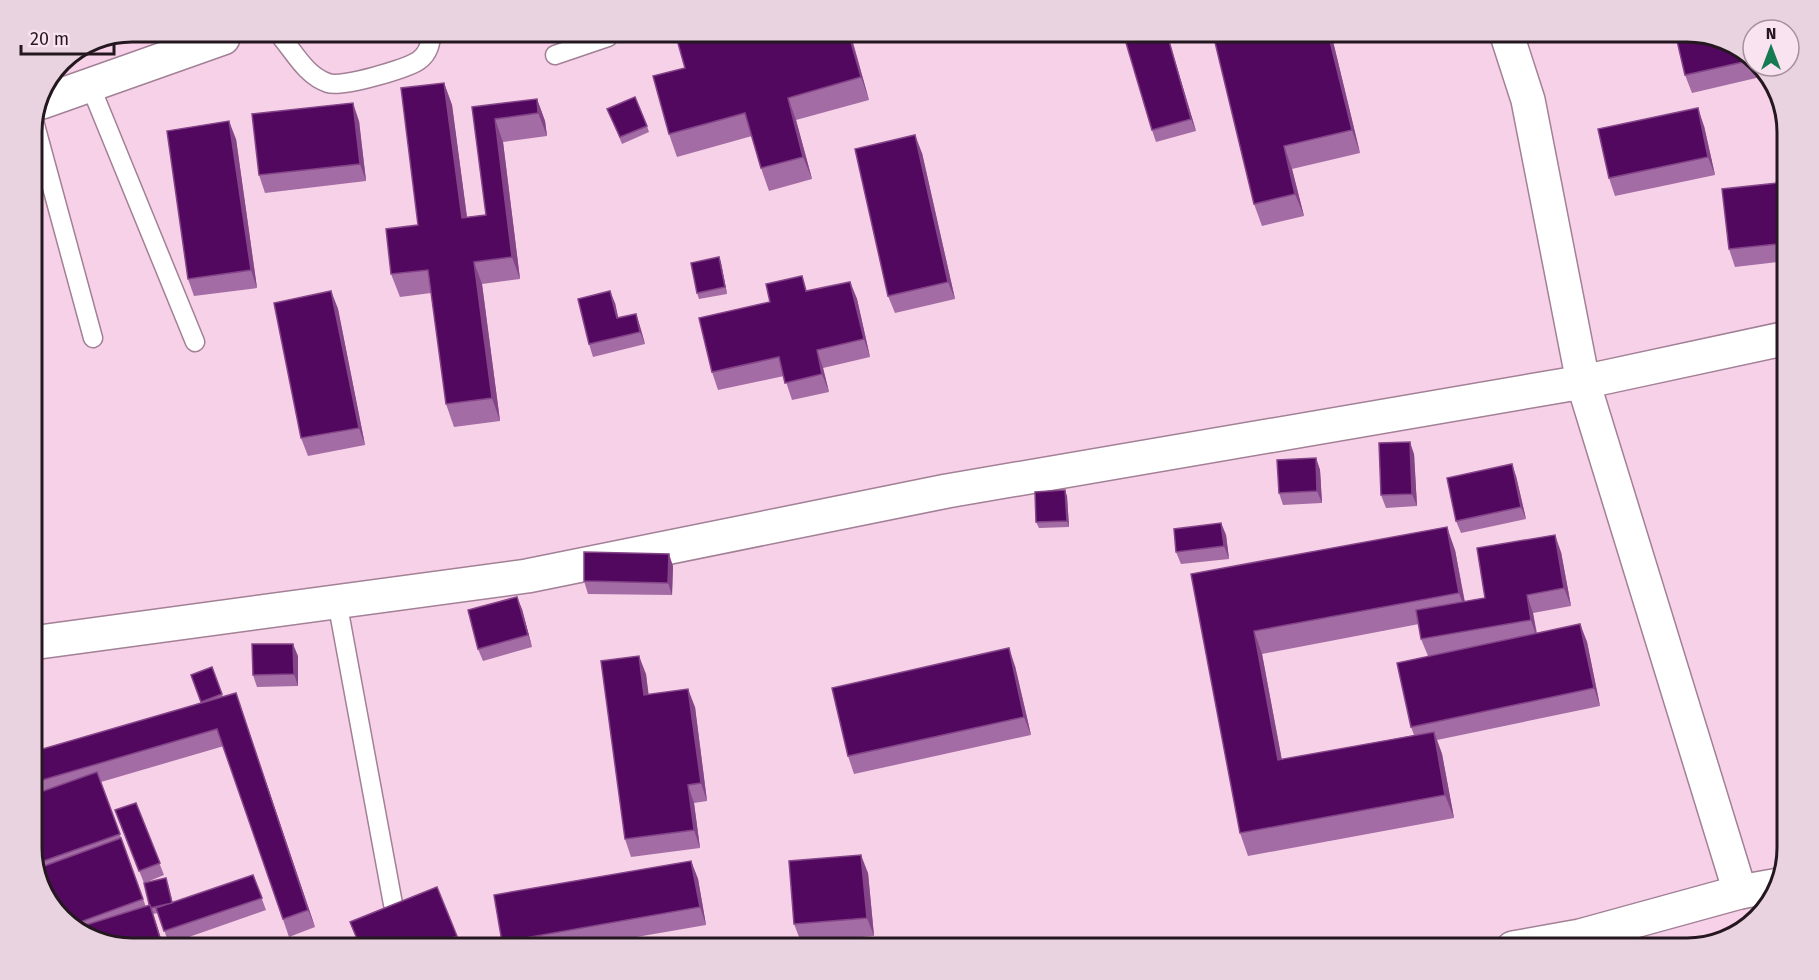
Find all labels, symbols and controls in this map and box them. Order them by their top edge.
scale bar [21,18,114,56]
north arrow [1741,18,1801,78]
text: N [1766,24,1776,43]
text: 20 m [30,28,69,50]

